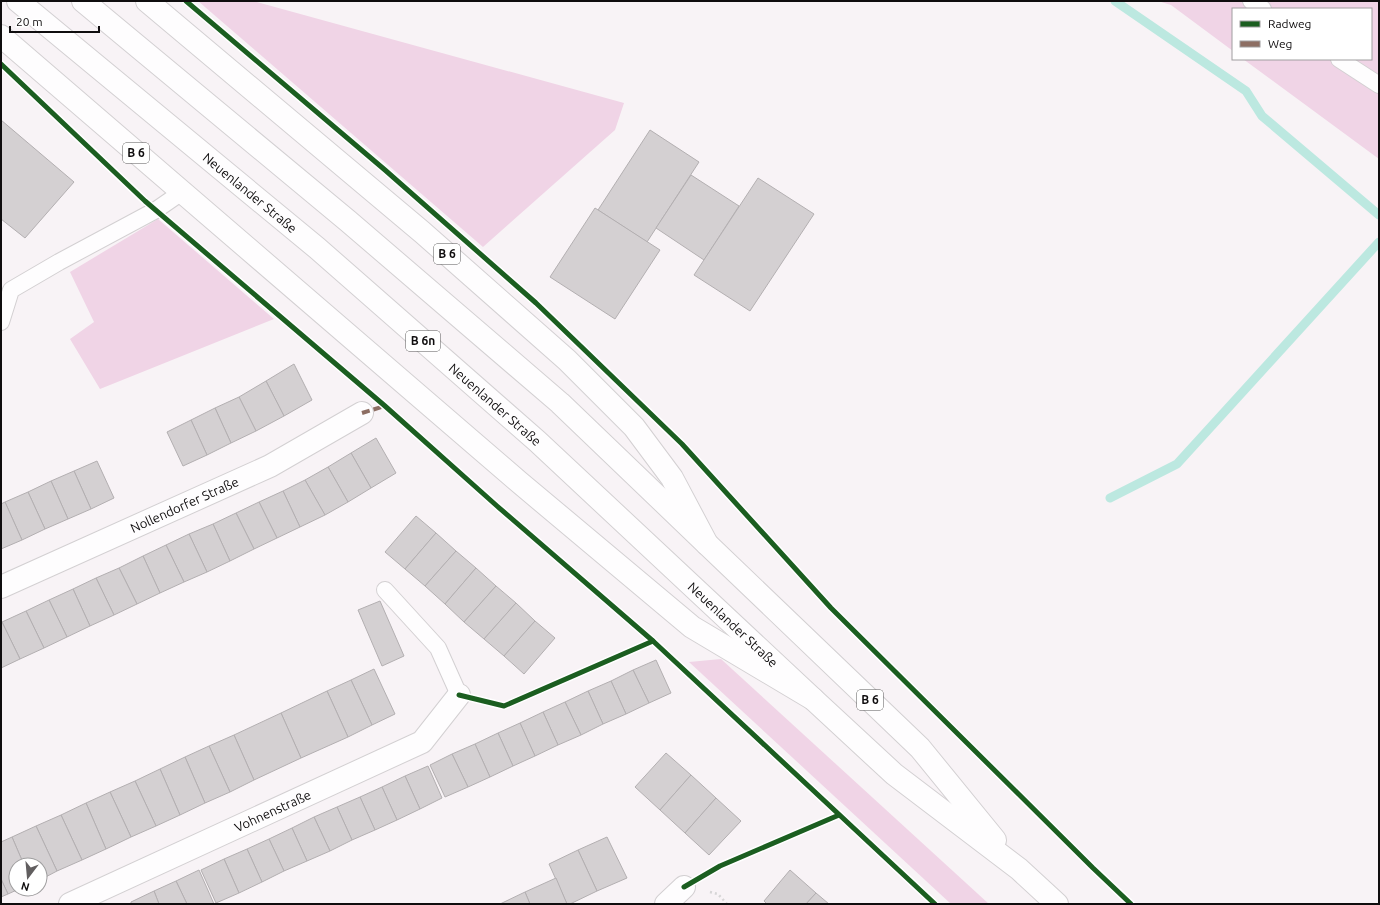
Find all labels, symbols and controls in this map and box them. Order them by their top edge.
scale bar [10,8,99,34]
legend [1232,8,1372,60]
text: 20 m [16,15,43,28]
text: Radweg [1268,17,1311,30]
text: Weg [1268,37,1292,50]
road number: B 6 [123,143,149,163]
street label: Neuenlander Straße [200,150,300,235]
road number: B 6 [434,244,460,264]
road number: B 6n [406,331,440,351]
street label: Neuenlander Straße [447,360,544,448]
street label: Nollendorfer Straße [128,474,241,535]
street label: Neuenlander Straße [685,579,781,670]
road number: B 6 [857,690,883,710]
street label: Vohnenstraße [232,787,313,834]
north arrow [8,857,48,897]
text: N [20,880,31,894]

